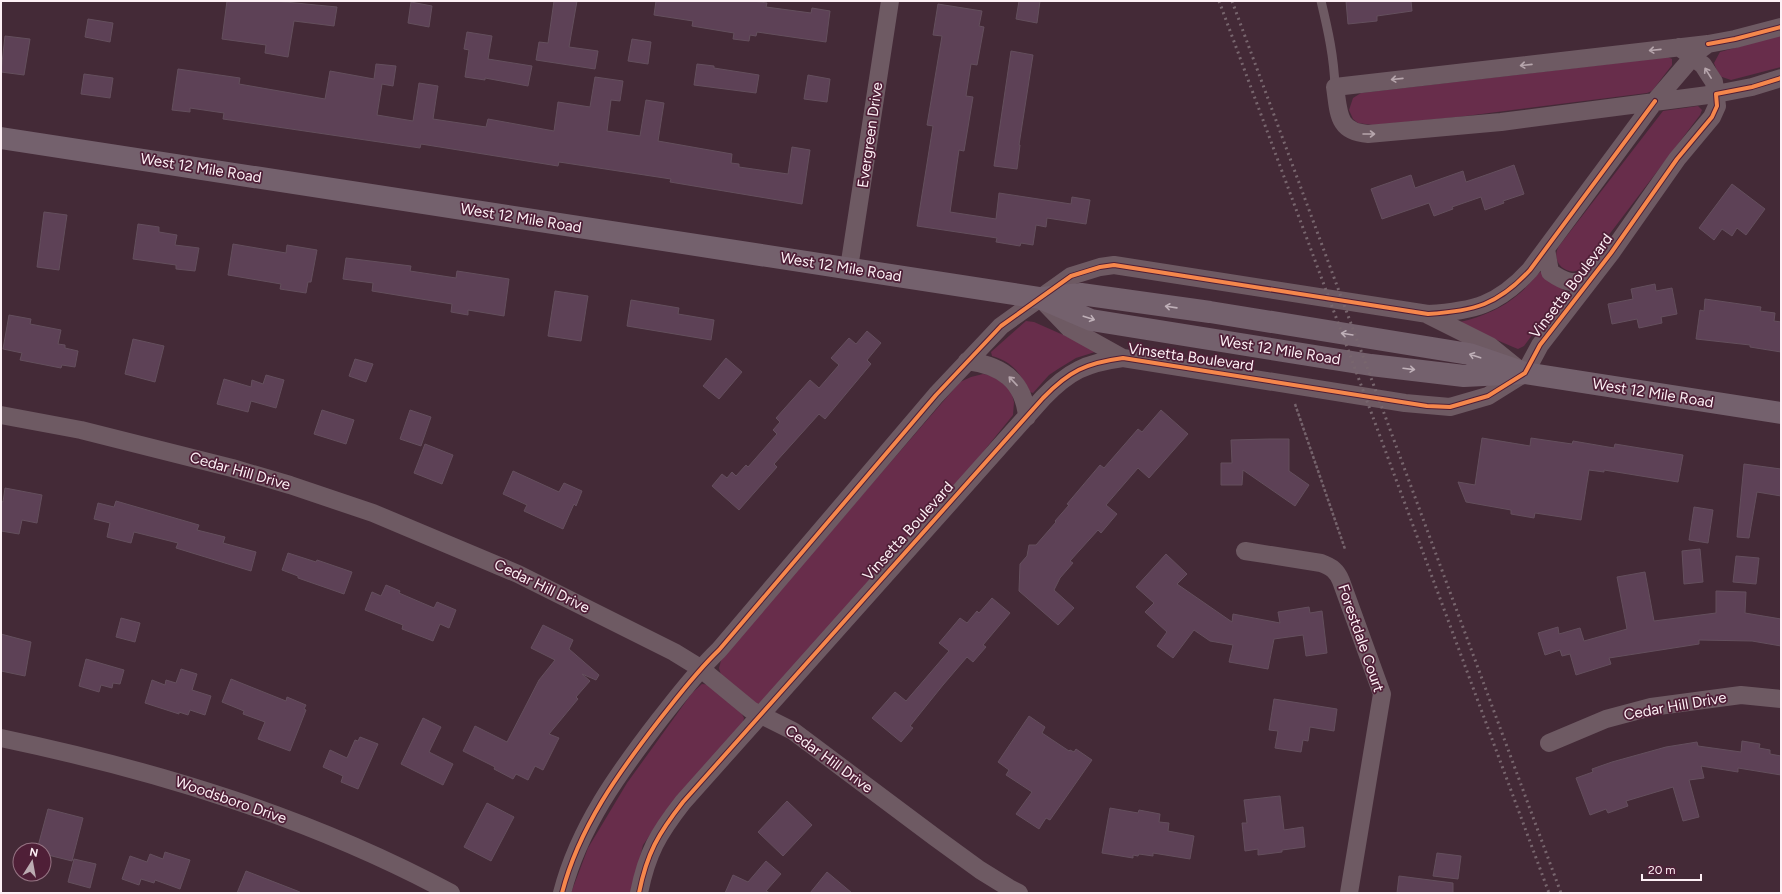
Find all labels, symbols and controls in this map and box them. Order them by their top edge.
one-way arrow [1649,46,1662,54]
one-way arrow [1520,61,1533,68]
one-way arrow [1704,67,1712,79]
one-way arrow [1391,75,1404,83]
street label: Evergreen Drive [854,81,886,189]
one-way arrow [1362,130,1375,138]
street label: West 12 Mile Road [139,150,263,186]
street label: West 12 Mile Road [459,200,583,236]
street label: Vinsetta Boulevard [1526,230,1616,342]
street label: West 12 Mile Road [779,249,903,285]
one-way arrow [1165,303,1178,311]
one-way arrow [1083,315,1096,322]
one-way arrow [1340,330,1353,338]
street label: West 12 Mile Road [1218,332,1342,368]
street label: Vinsetta Boulevard [1127,339,1255,375]
one-way arrow [1468,352,1481,359]
one-way arrow [1402,365,1415,373]
street label: West 12 Mile Road [1591,375,1715,411]
one-way arrow [1008,376,1018,386]
street label: Cedar Hill Drive [188,448,292,494]
street label: Vinsetta Boulevard [859,478,957,584]
street label: Cedar Hill Drive [491,555,593,617]
street label: Forestdale Court [1334,582,1388,695]
street label: Cedar Hill Drive [1622,688,1728,724]
street label: Cedar Hill Drive [782,721,876,797]
street label: Woodsboro Drive [173,773,289,827]
north arrow [12,842,52,882]
text: N [28,845,39,860]
scale bar [1642,856,1701,882]
text: 20 m [1648,863,1676,877]

